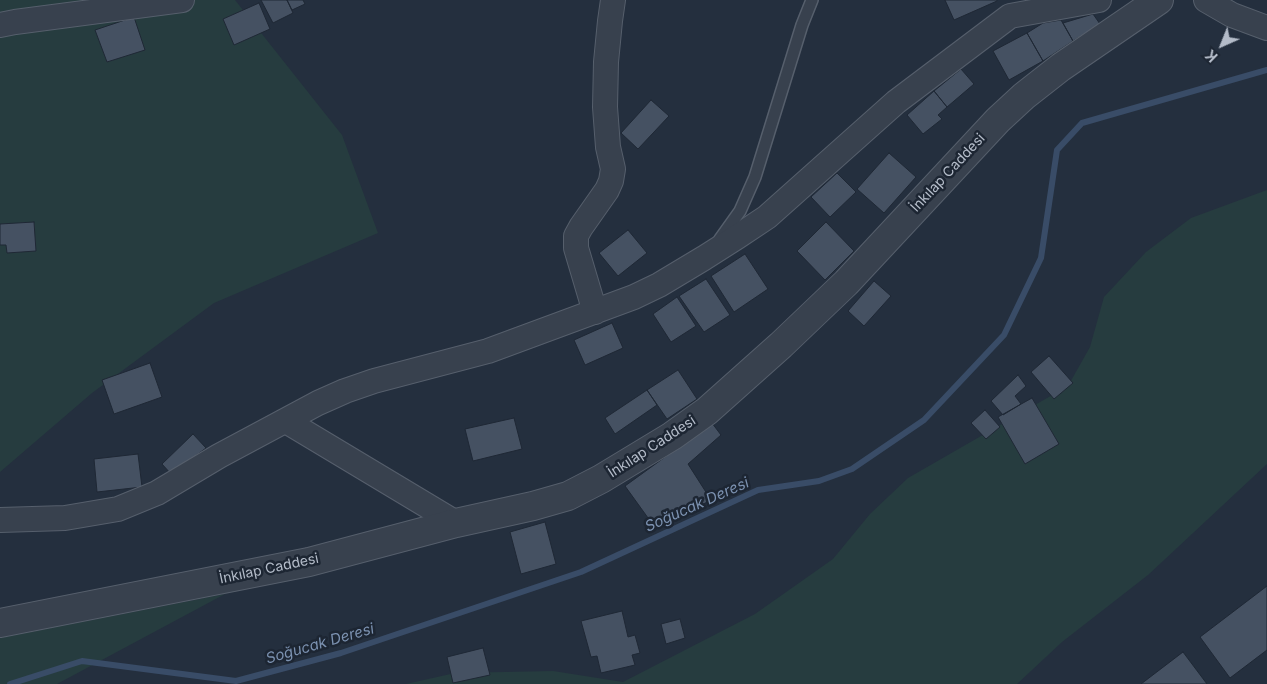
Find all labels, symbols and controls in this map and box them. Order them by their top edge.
north arrow [1197,20,1247,70]
text: K [1202,47,1221,66]
street label: İnkılap Caddesi [907,130,989,216]
street label: İnkılap Caddesi [605,412,699,482]
water label: Soğucak Deresi [642,474,752,536]
street label: İnkılap Caddesi [218,550,320,588]
water label: Soğucak Deresi [264,620,376,668]

